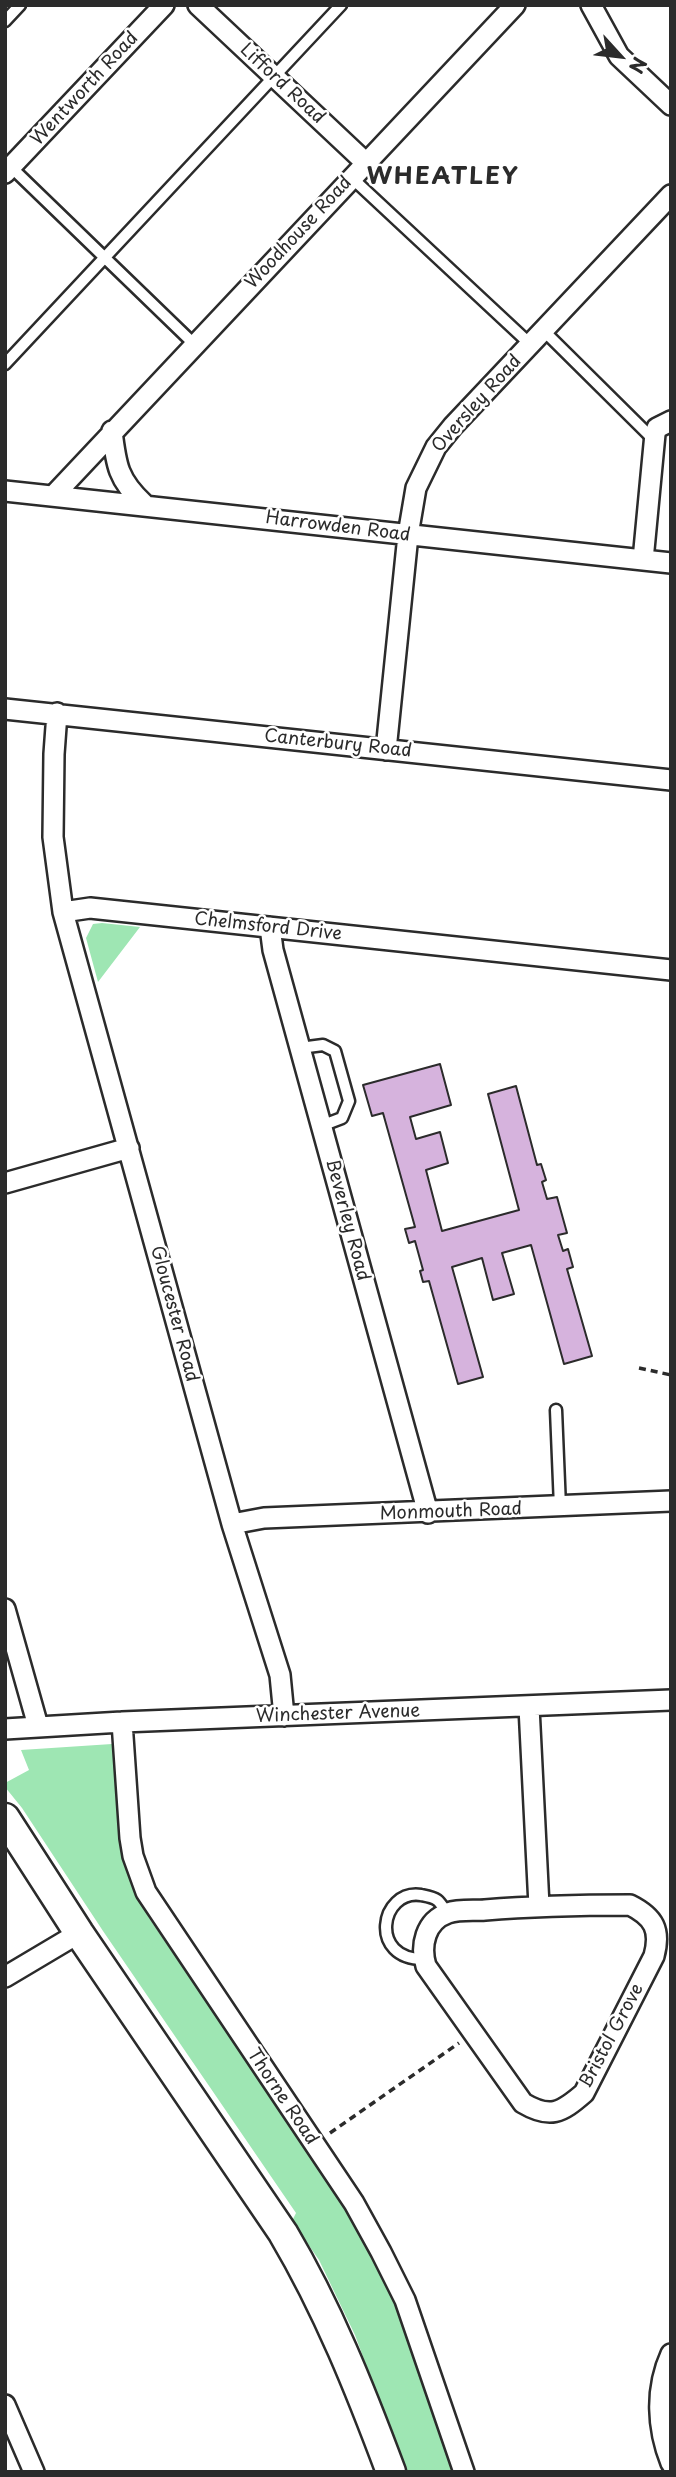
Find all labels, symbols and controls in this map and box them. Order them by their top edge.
north arrow [585,21,655,91]
street label: Wentworth Road [27,28,143,150]
street label: Lifford Road [235,39,329,129]
text: N [623,52,655,79]
district label: WHEATLEY [367,163,519,191]
street label: Woodhouse Road [241,172,357,294]
street label: Oversley Road [428,351,526,457]
street label: Harrowden Road [264,507,412,547]
street label: Canterbury Road [263,726,413,762]
street label: Chelmsford Drive [193,909,343,945]
street label: Beverley Road [320,1157,374,1283]
street label: Gloucester Road [145,1244,203,1384]
street label: Monmouth Road [379,1499,523,1525]
street label: Winchester Avenue [256,1700,420,1728]
street label: Bristol Grove [575,1980,649,2092]
street label: Thorne Road [242,2045,322,2149]

